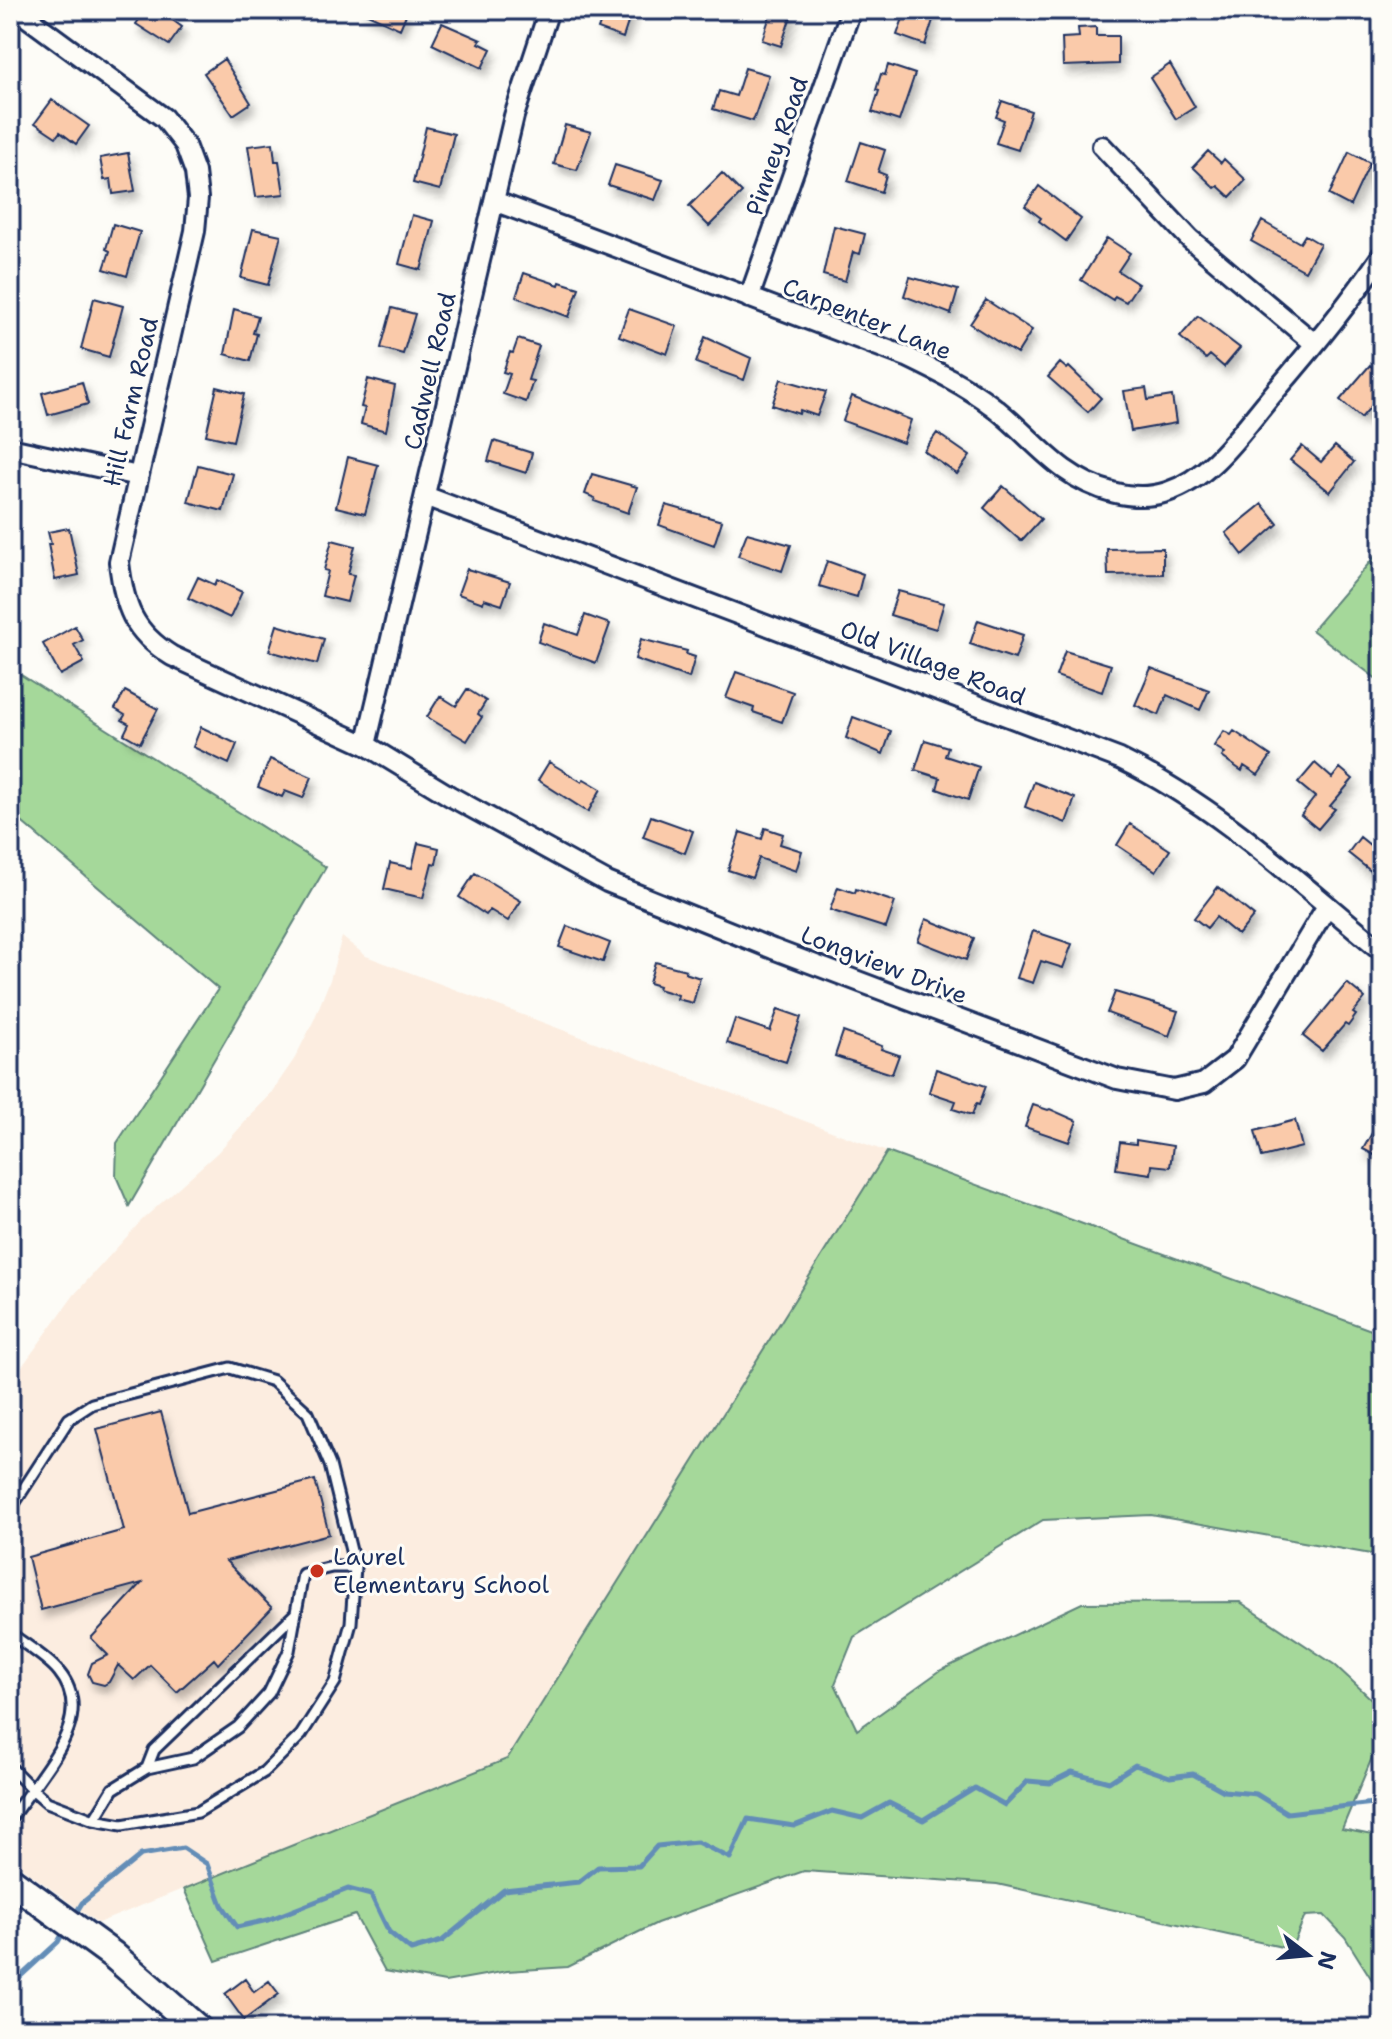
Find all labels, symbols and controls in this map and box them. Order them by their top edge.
street label: Pinney Road [738,72,816,220]
street label: Carpenter Lane [778,271,956,367]
street label: Cadwell Road [396,289,464,453]
street label: Hill Farm Road [96,314,166,490]
street label: Old Village Road [836,613,1030,713]
street label: Longview Drive [796,918,972,1012]
place label: Laurel Elementary School [333,1541,550,1601]
marker: Laurel Elementary School [308,1562,326,1580]
north arrow [1268,1915,1348,1995]
text: N [1310,1948,1343,1973]

